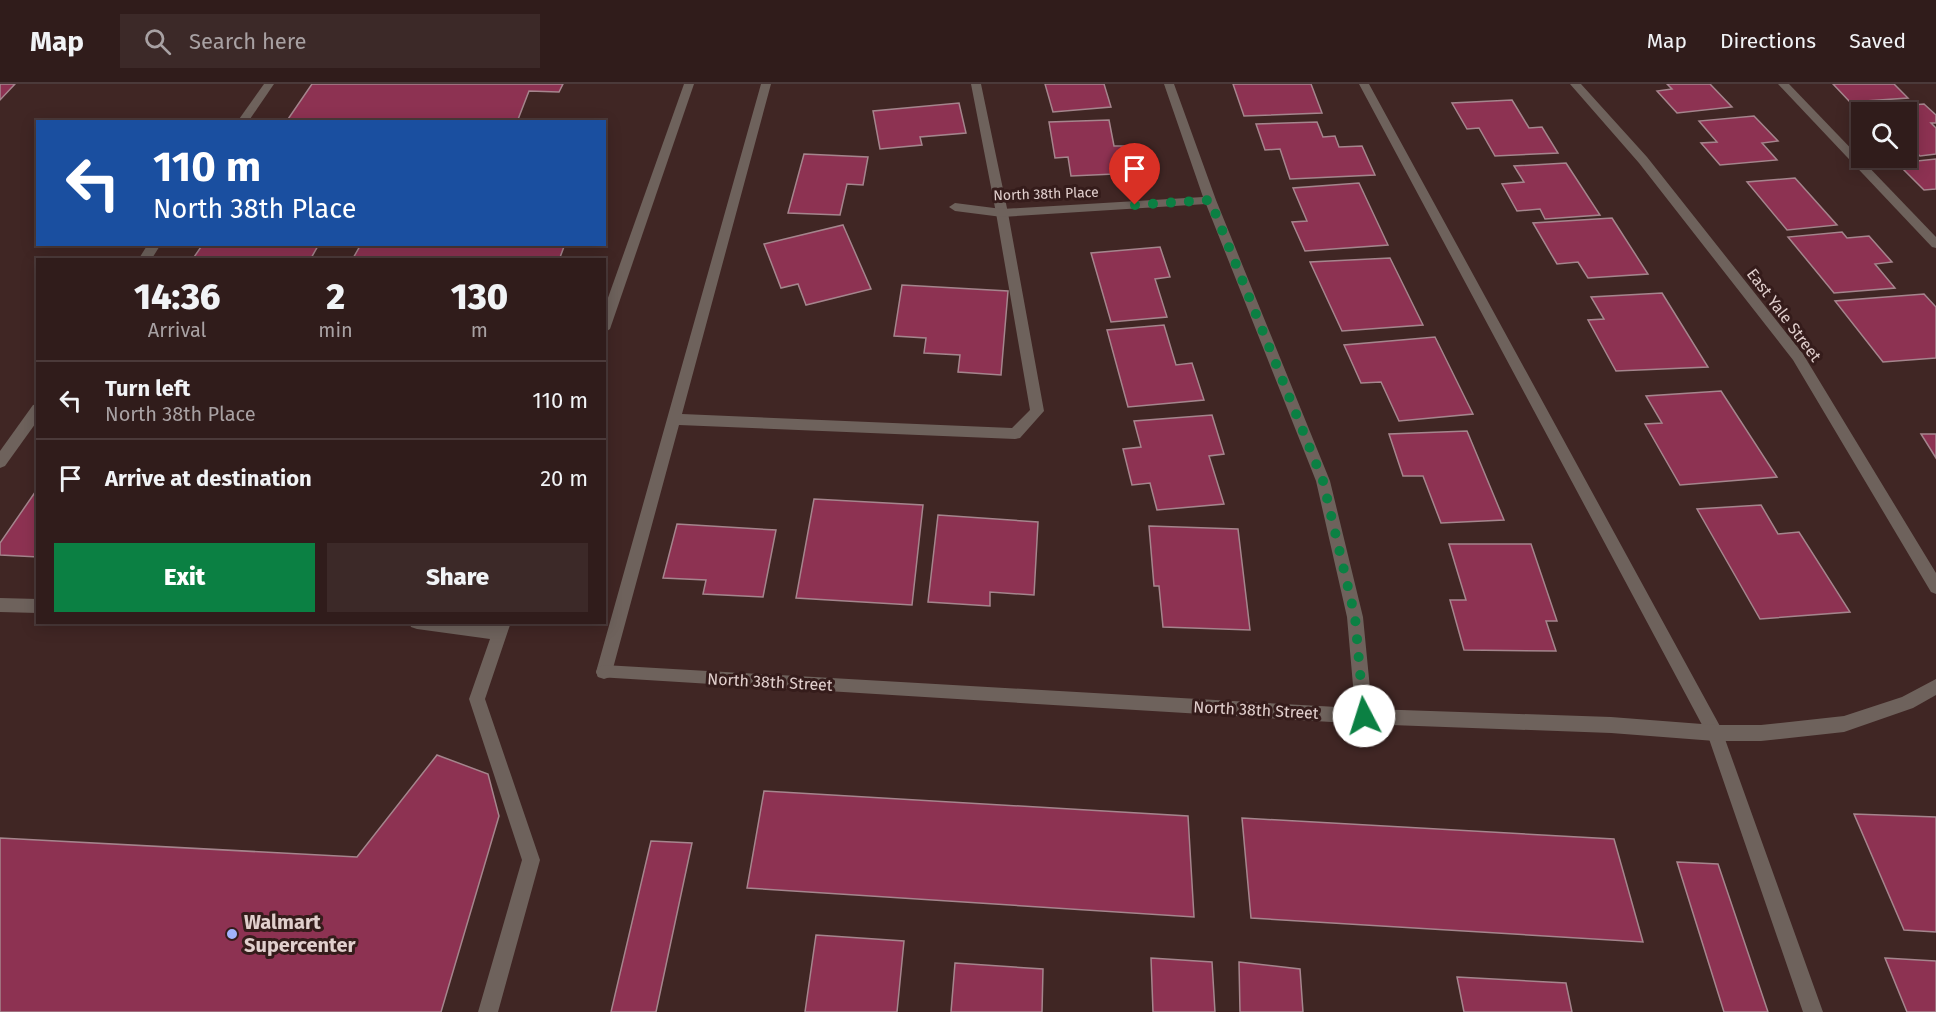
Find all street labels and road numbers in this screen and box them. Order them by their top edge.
street label: North 38th Place [993,184,1099,204]
street label: East Yale Street [1743,265,1825,365]
street label: North 38th Street [707,669,833,695]
street label: North 38th Street [1193,697,1319,723]

